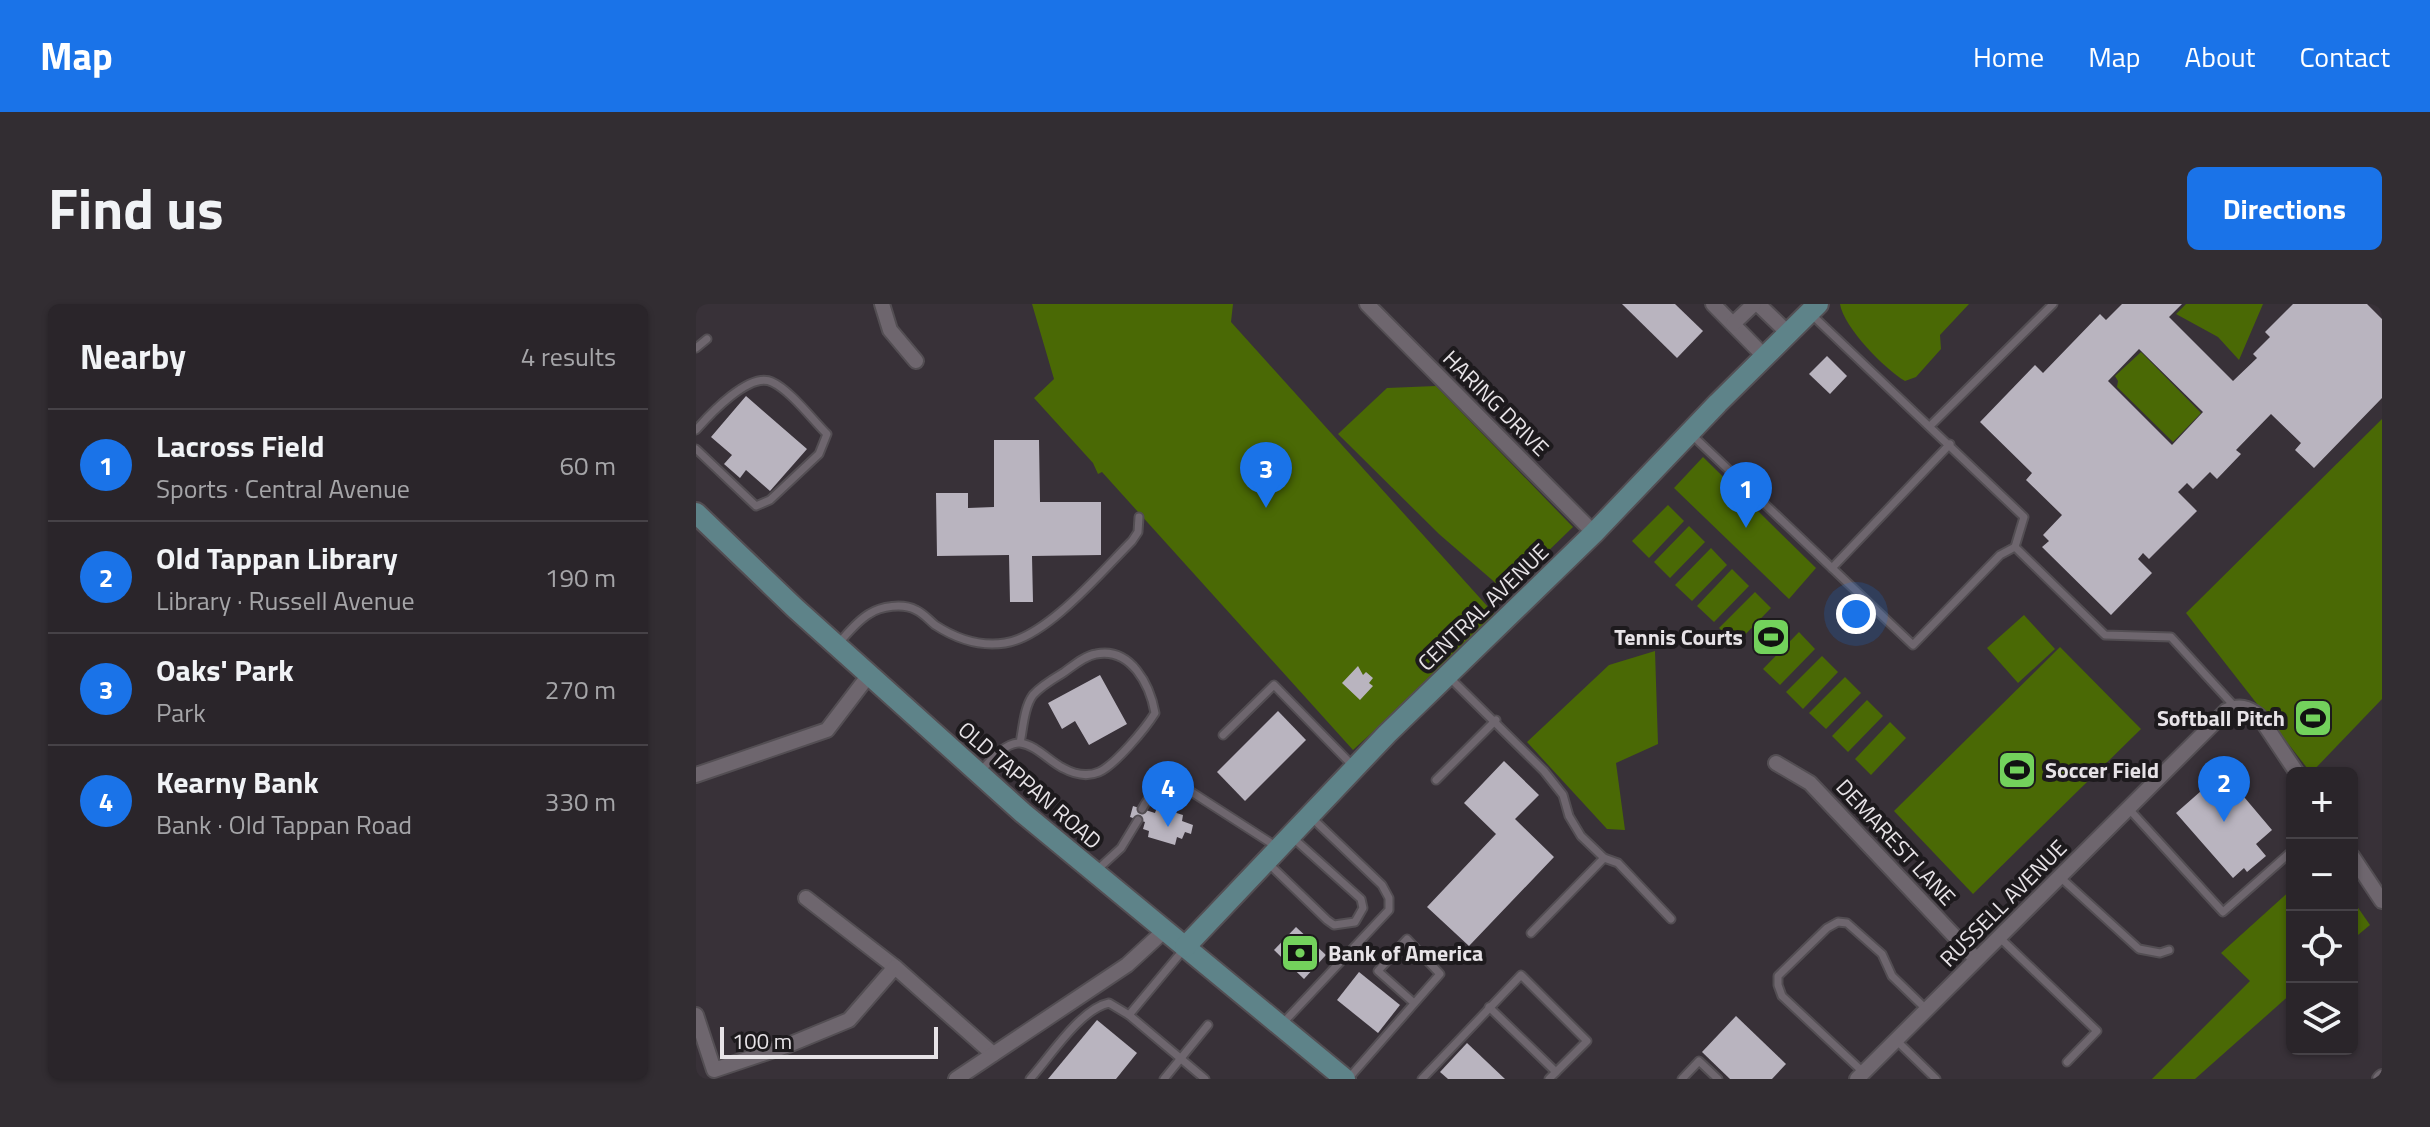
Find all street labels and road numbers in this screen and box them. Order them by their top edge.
street label: HARING DRIVE [1435,342,1557,464]
street label: CENTRAL AVENUE [1410,535,1556,679]
street label: OLD TAPPAN ROAD [951,713,1109,857]
street label: DEMAREST LANE [1828,771,1964,913]
street label: RUSSELL AVENUE [1931,831,2075,975]

